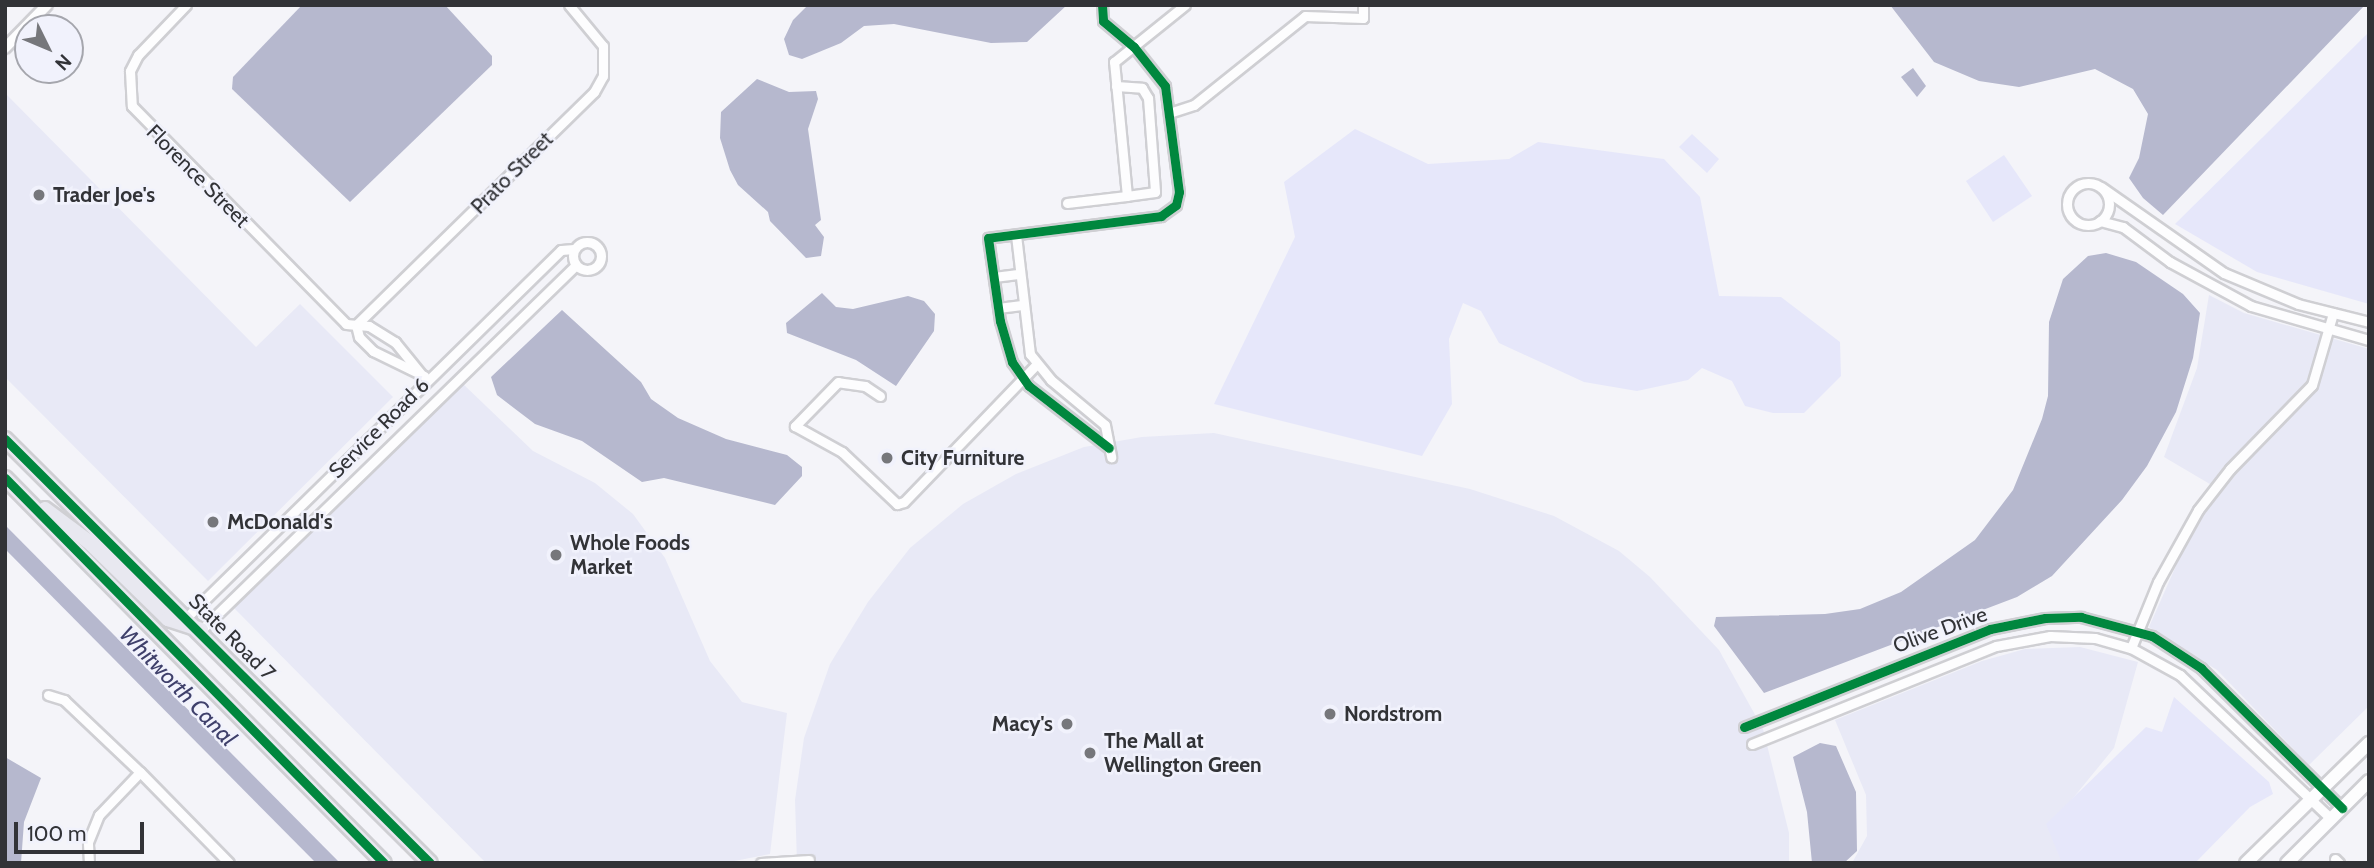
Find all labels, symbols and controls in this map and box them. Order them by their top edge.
north arrow [14,14,84,84]
text: N [50,50,76,75]
street label: Florence Street [141,119,255,233]
street label: Prato Street [466,127,558,219]
place label: Trader Joe's [53,182,155,208]
marker: Trader Joe's [31,187,47,203]
street label: Service Road 6 [324,373,434,483]
place label: City Furniture [901,445,1024,471]
marker: City Furniture [879,450,895,466]
place label: McDonald's [227,509,333,535]
marker: McDonald's [205,514,221,530]
place label: Whole Foods Market [570,530,690,580]
marker: Whole Foods Market [548,547,564,563]
street label: State Road 7 [183,588,281,686]
street label: Olive Drive [1890,601,1990,659]
water label: Whitworth Canal [114,620,242,752]
place label: Nordstrom [1344,701,1442,727]
marker: Nordstrom [1322,706,1338,722]
place label: Macy's [992,711,1053,737]
marker: Macy's [1059,716,1075,732]
place label: The Mall at Wellington Green [1104,728,1262,778]
marker: The Mall at Wellington Green [1082,745,1098,761]
scale bar [18,808,147,852]
text: 100 m [27,821,86,846]

